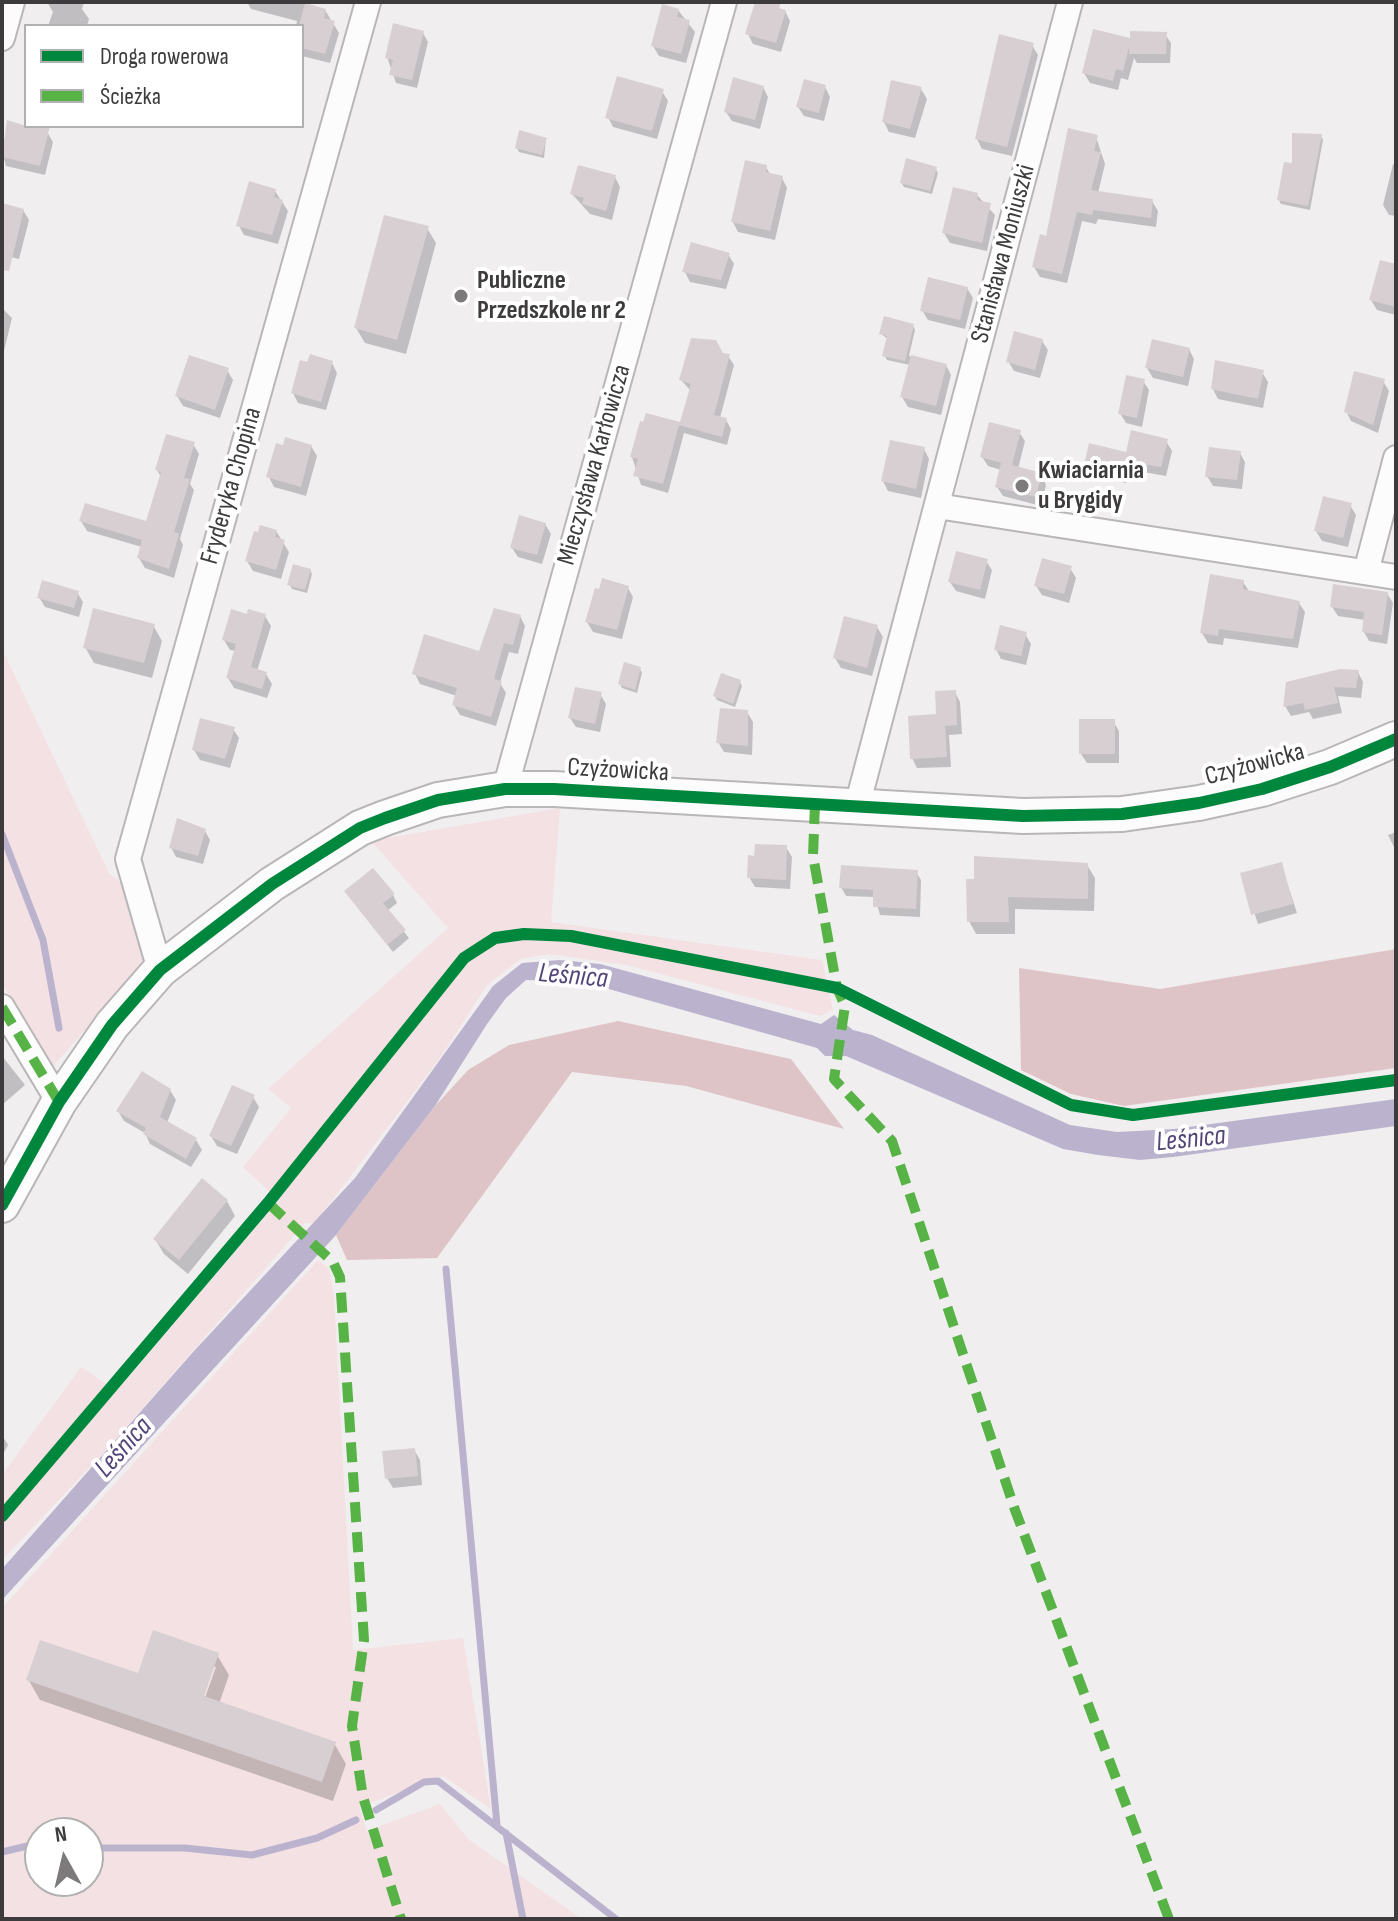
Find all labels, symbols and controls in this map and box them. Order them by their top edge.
legend [24,24,304,128]
text: Droga rowerowa [100,42,229,71]
text: Ścieżka [100,82,161,111]
street label: Stanisława Moniuszki [965,161,1043,347]
place label: Publiczne Przedszkole nr 2 [477,265,626,326]
marker: Publiczne Przedszkole nr 2 [452,287,470,305]
street label: Mieczysława Karłowicza [551,361,639,569]
street label: Fryderyka Chopina [195,404,269,568]
place label: Kwiaciarnia u Brygidy [1038,455,1144,516]
marker: Kwiaciarnia u Brygidy [1013,477,1031,495]
street label: Czyżowicka [1202,737,1308,793]
street label: Czyżowicka [566,753,670,789]
water label: Leśnica [537,957,609,997]
water label: Leśnica [1155,1120,1227,1160]
water label: Leśnica [88,1411,160,1485]
north arrow [24,1817,104,1897]
text: N [53,1821,69,1849]

